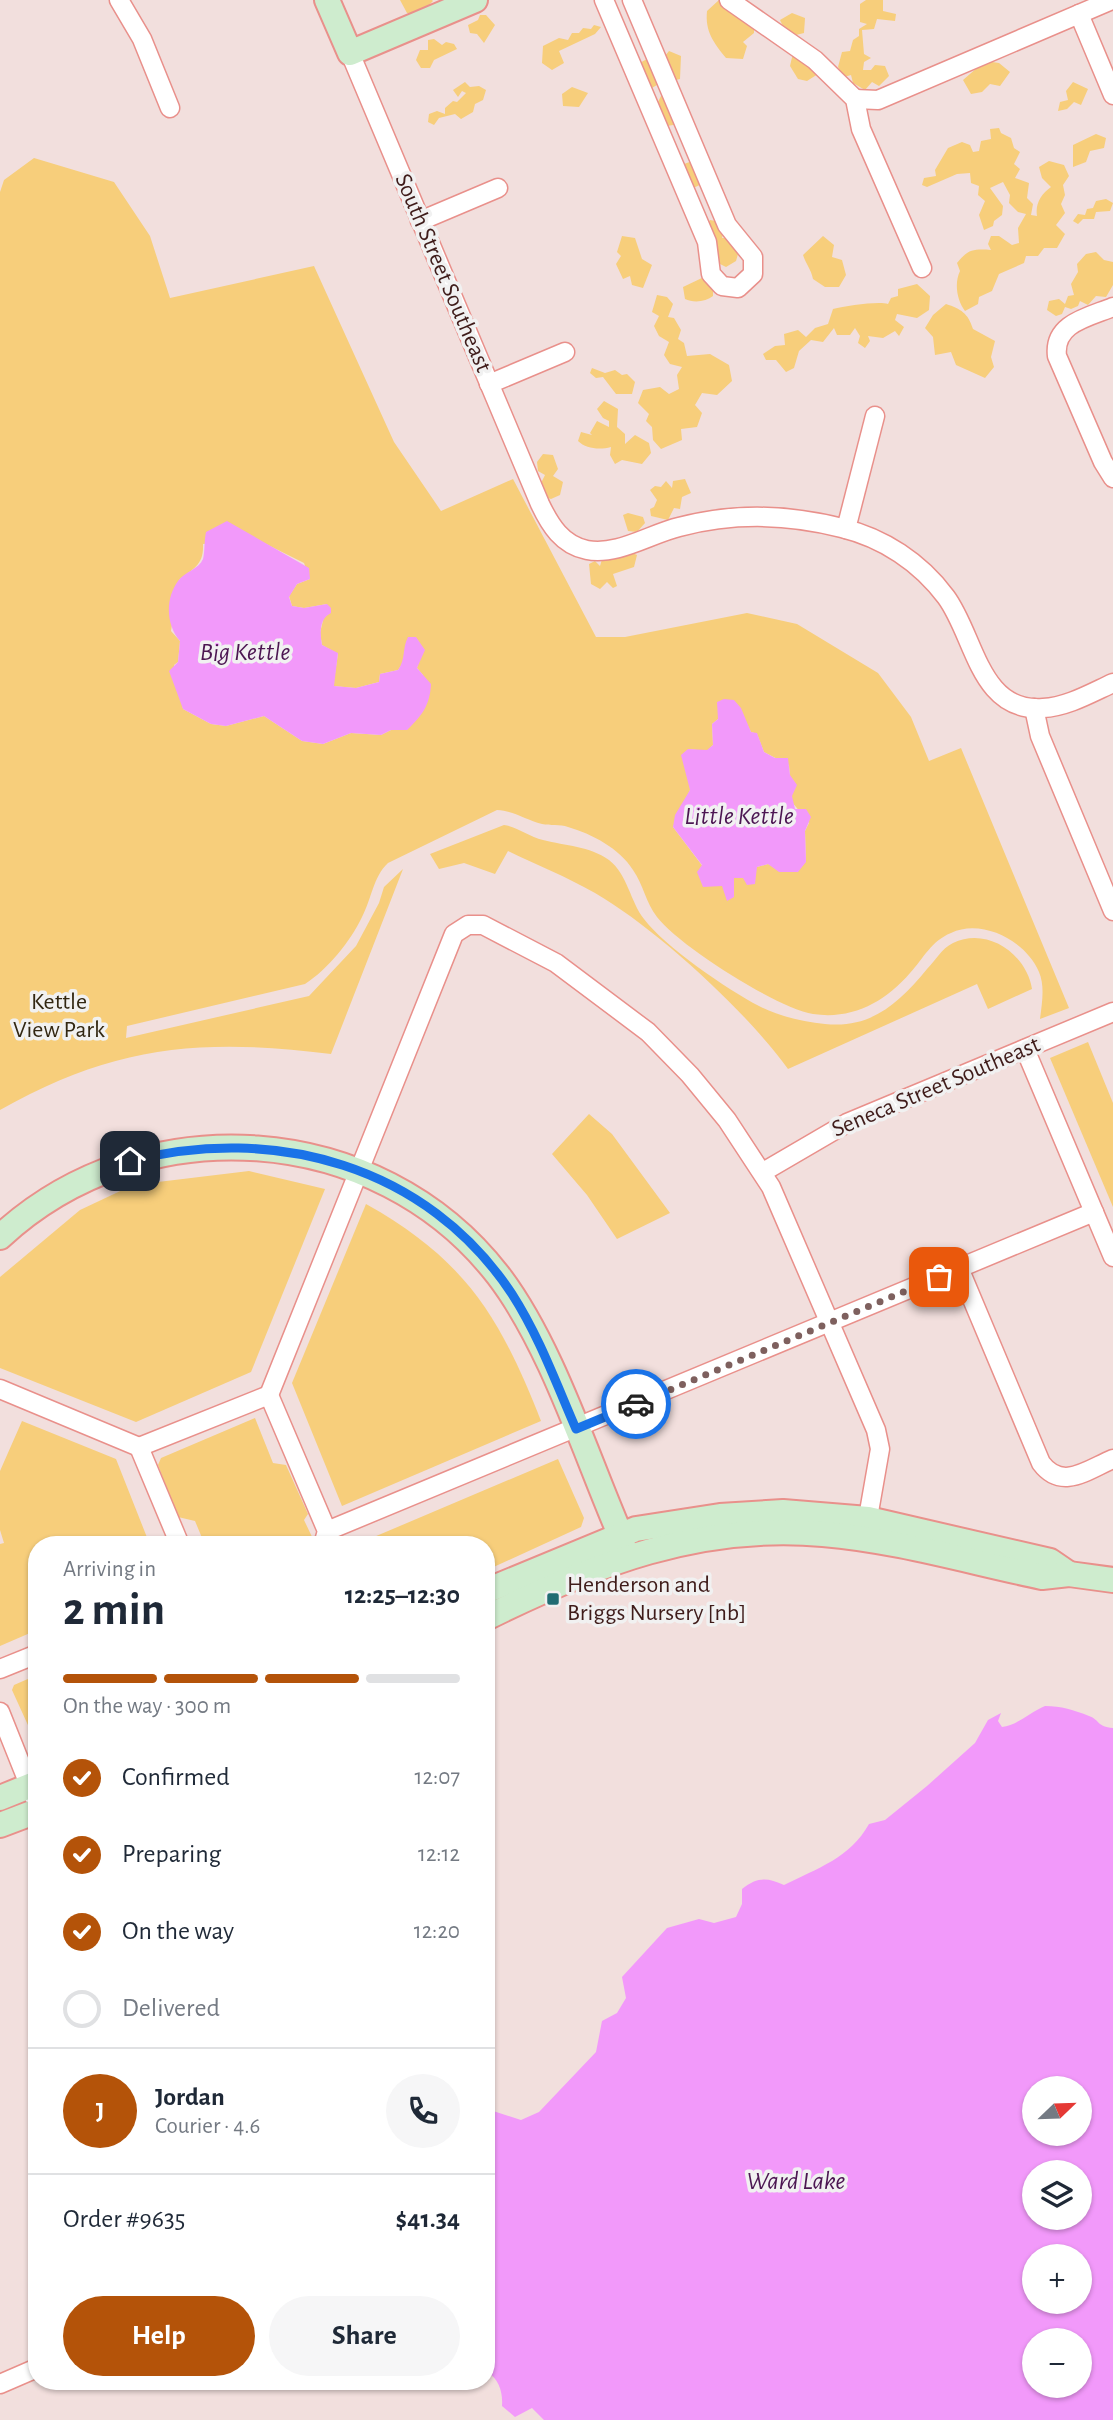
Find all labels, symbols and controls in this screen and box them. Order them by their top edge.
street label: South Street Southeast [390,170,496,376]
water label: Big Kettle [200,639,290,665]
water label: Little Kettle [684,803,794,829]
park label: Kettle View Park [13,990,105,1042]
street label: Seneca Street Southeast [828,1032,1044,1142]
pin [100,1131,160,1191]
icon: home [111,1142,149,1180]
pin [909,1247,969,1307]
icon: bag [920,1258,958,1296]
courier [601,1369,671,1439]
icon: car [617,1385,655,1423]
text: Arriving in [63,1558,156,1581]
place label: Henderson and Briggs Nursery [nb] [567,1573,746,1625]
text: 12:25–12:30 [345,1582,460,1608]
text: 2 min [63,1587,165,1633]
marker: Henderson and Briggs Nursery [nb] [545,1591,561,1607]
text: On the way · 300 m [63,1695,231,1718]
icon: check [63,1759,101,1797]
text: Confirmed [122,1764,230,1790]
text: 12:07 [415,1766,460,1789]
icon: check [63,1836,101,1874]
text: Preparing [122,1841,221,1867]
text: 12:12 [418,1843,460,1866]
icon: check [63,1913,101,1951]
text: On the way [122,1918,234,1944]
text: 12:20 [414,1920,460,1943]
text: Delivered [122,1995,220,2021]
button: phone [386,2074,460,2148]
north arrow [1022,2076,1092,2146]
map controls [1022,2076,1092,2398]
text: Jordan [155,2084,225,2110]
text: J [96,2098,104,2124]
text: Courier · 4.6 [155,2115,260,2138]
button: layers [1022,2160,1092,2230]
water label: Ward Lake [747,2168,846,2194]
text: Order #9635 [63,2206,185,2232]
text: $41.34 [396,2206,460,2232]
button: + [1022,2244,1092,2314]
button: Help [63,2296,255,2376]
button: Share [269,2296,460,2376]
button: − [1022,2328,1092,2398]

